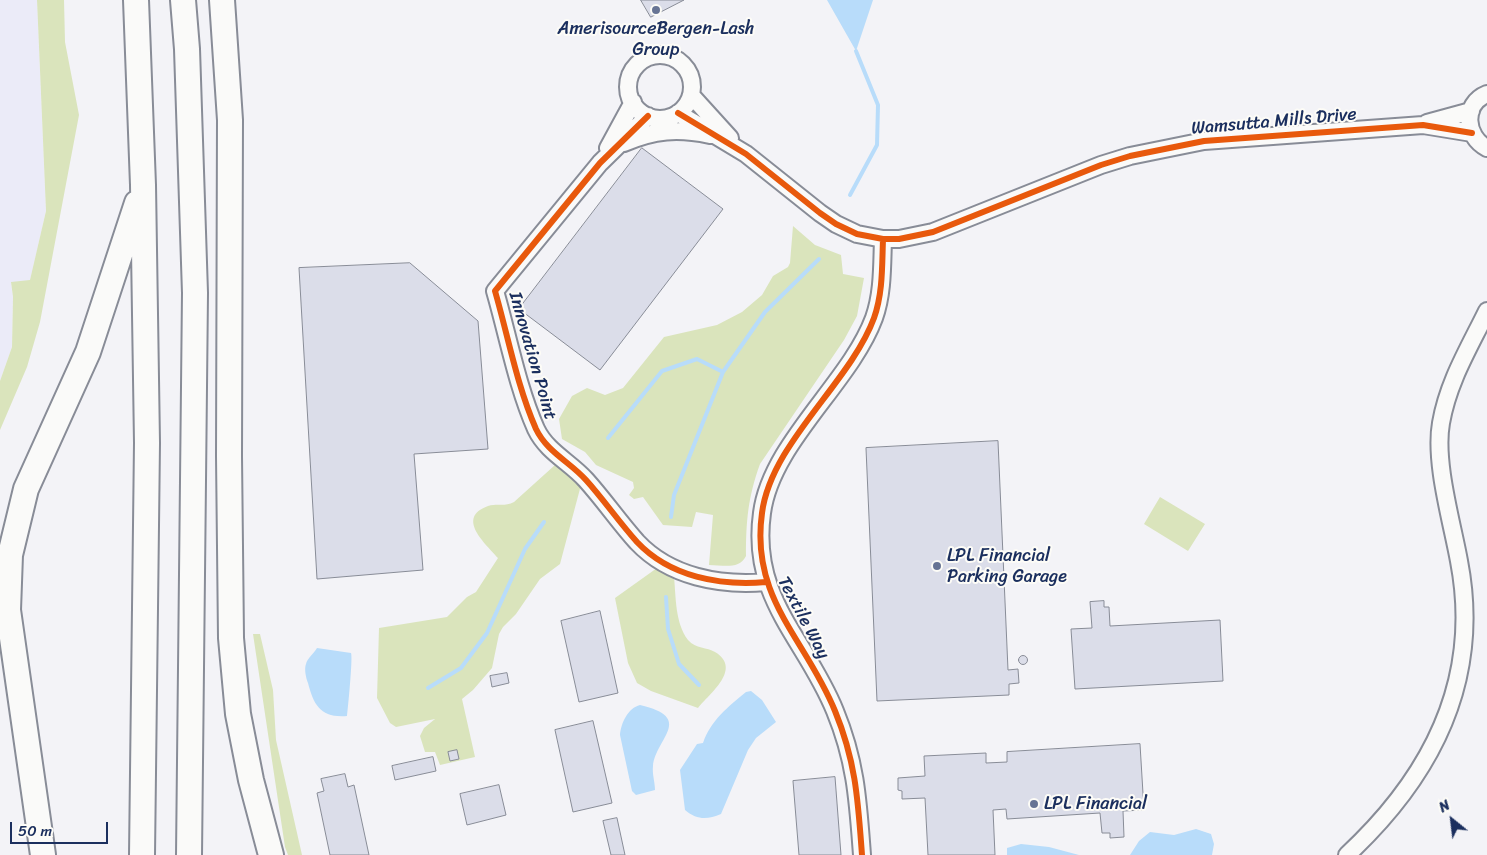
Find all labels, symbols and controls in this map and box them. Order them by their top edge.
marker: AmerisourceBergen-Lash Group [650,4,662,16]
place label: AmerisourceBergen-Lash Group [558,18,754,60]
street label: Wamsutta Mills Drive [1190,104,1358,140]
street label: Innovation Point [503,290,561,422]
place label: LPL Financial Parking Garage [947,545,1067,588]
marker: LPL Financial Parking Garage [931,560,943,572]
street label: Textile Way [772,573,834,663]
place label: LPL Financial [1044,793,1147,815]
text: N [1434,793,1455,820]
north arrow [1427,795,1477,845]
marker: LPL Financial [1028,798,1040,810]
scale bar [12,812,110,844]
text: 50 m [18,818,52,844]

